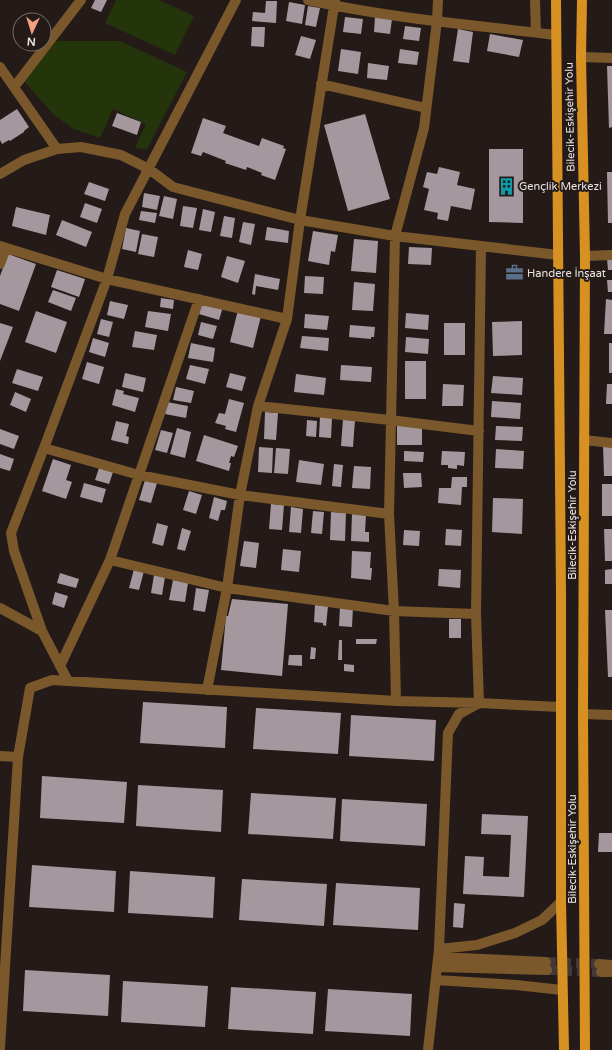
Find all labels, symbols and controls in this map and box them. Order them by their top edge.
north arrow [12,12,52,52]
text: N [26,35,36,48]
street label: Bilecik-Eskişehir Yolu [563,62,577,172]
building icon: Gençlik Merkezi [496,176,516,196]
place label: Gençlik Merkezi [519,180,602,193]
office icon: Handere İnşaat [504,263,524,283]
place label: Handere İnşaat [527,267,606,280]
street label: Bilecik-Eskişehir Yolu [566,470,579,580]
street label: Bilecik-Eskişehir Yolu [566,794,579,904]

